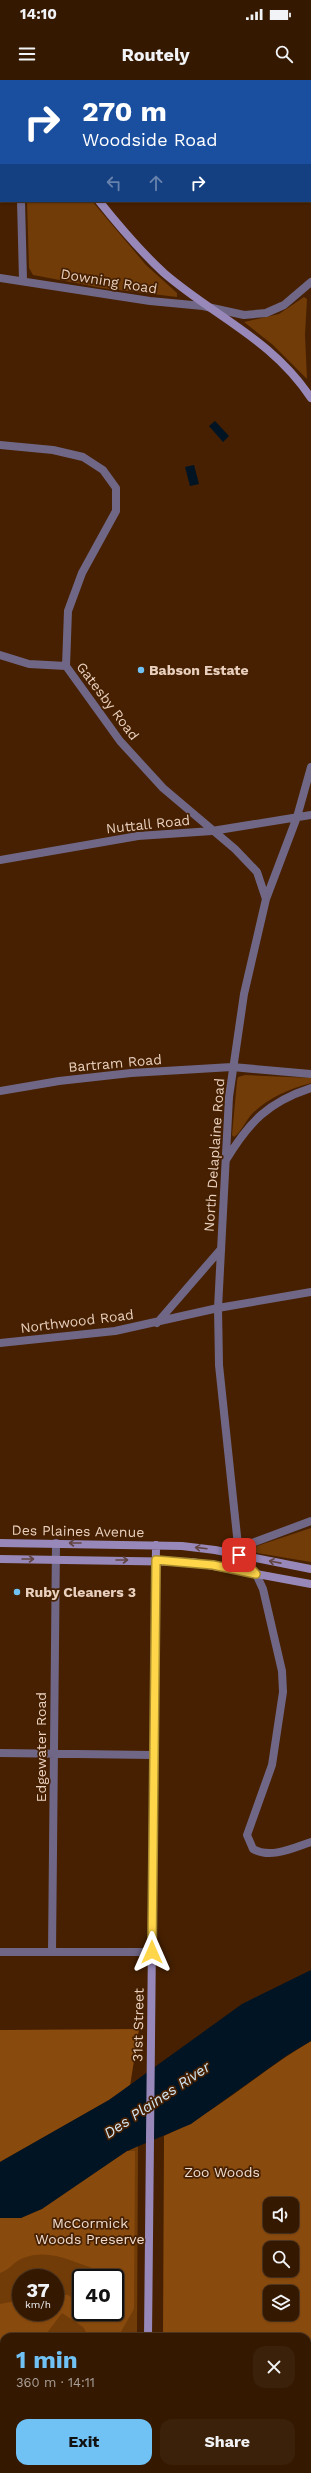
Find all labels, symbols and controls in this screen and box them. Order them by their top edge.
text: 14:10 [20,5,57,23]
icon: menu [16,43,38,65]
icon: search [273,43,295,65]
text: Routely [121,44,190,65]
text: 270 m [82,95,167,128]
icon: right [16,96,68,148]
text: Woodside Road [82,129,218,150]
icon: left [103,172,125,194]
icon: ahead [145,172,167,194]
icon: right [187,172,209,194]
street label: Downing Road [60,265,158,297]
street label: Gatesby Road [73,659,143,743]
place label: Babson Estate [149,662,249,678]
marker: Babson Estate [136,665,146,675]
street label: Nuttall Road [105,812,191,836]
street label: Bartram Road [67,1051,163,1075]
street label: North Delaplaine Road [201,1078,227,1232]
street label: Northwood Road [19,1306,135,1336]
street label: Des Plaines Avenue [12,1522,144,1540]
pin [222,1538,256,1572]
one-way arrow [69,1539,82,1547]
one-way arrow [195,1544,208,1552]
icon: arrive [228,1544,250,1566]
one-way arrow [21,1555,34,1563]
one-way arrow [115,1556,128,1564]
one-way arrow [269,1558,282,1566]
place label: Ruby Cleaners 3 [25,1584,136,1600]
marker: Ruby Cleaners 3 [12,1587,22,1597]
street label: Edgewater Road [33,1692,49,1802]
position arrow [131,1931,173,1973]
street label: 31st Street [129,1988,147,2062]
water label: Des Plaines River [100,2057,214,2142]
park label: Zoo Woods [184,2164,260,2180]
map controls [263,2197,299,2321]
button: sound [263,2197,299,2233]
park label: McCormick Woods Preserve [35,2215,145,2247]
button: search [263,2241,299,2277]
speed limit sign: 40 [72,2269,124,2321]
text: 37 [26,2278,50,2302]
button: layers [263,2285,299,2321]
text: km/h [25,2299,51,2310]
text: 1 min [16,2346,78,2374]
button: close [253,2346,295,2388]
text: 360 m · 14:11 [16,2375,95,2390]
button: Exit [16,2419,152,2465]
button: Share [160,2419,295,2465]

